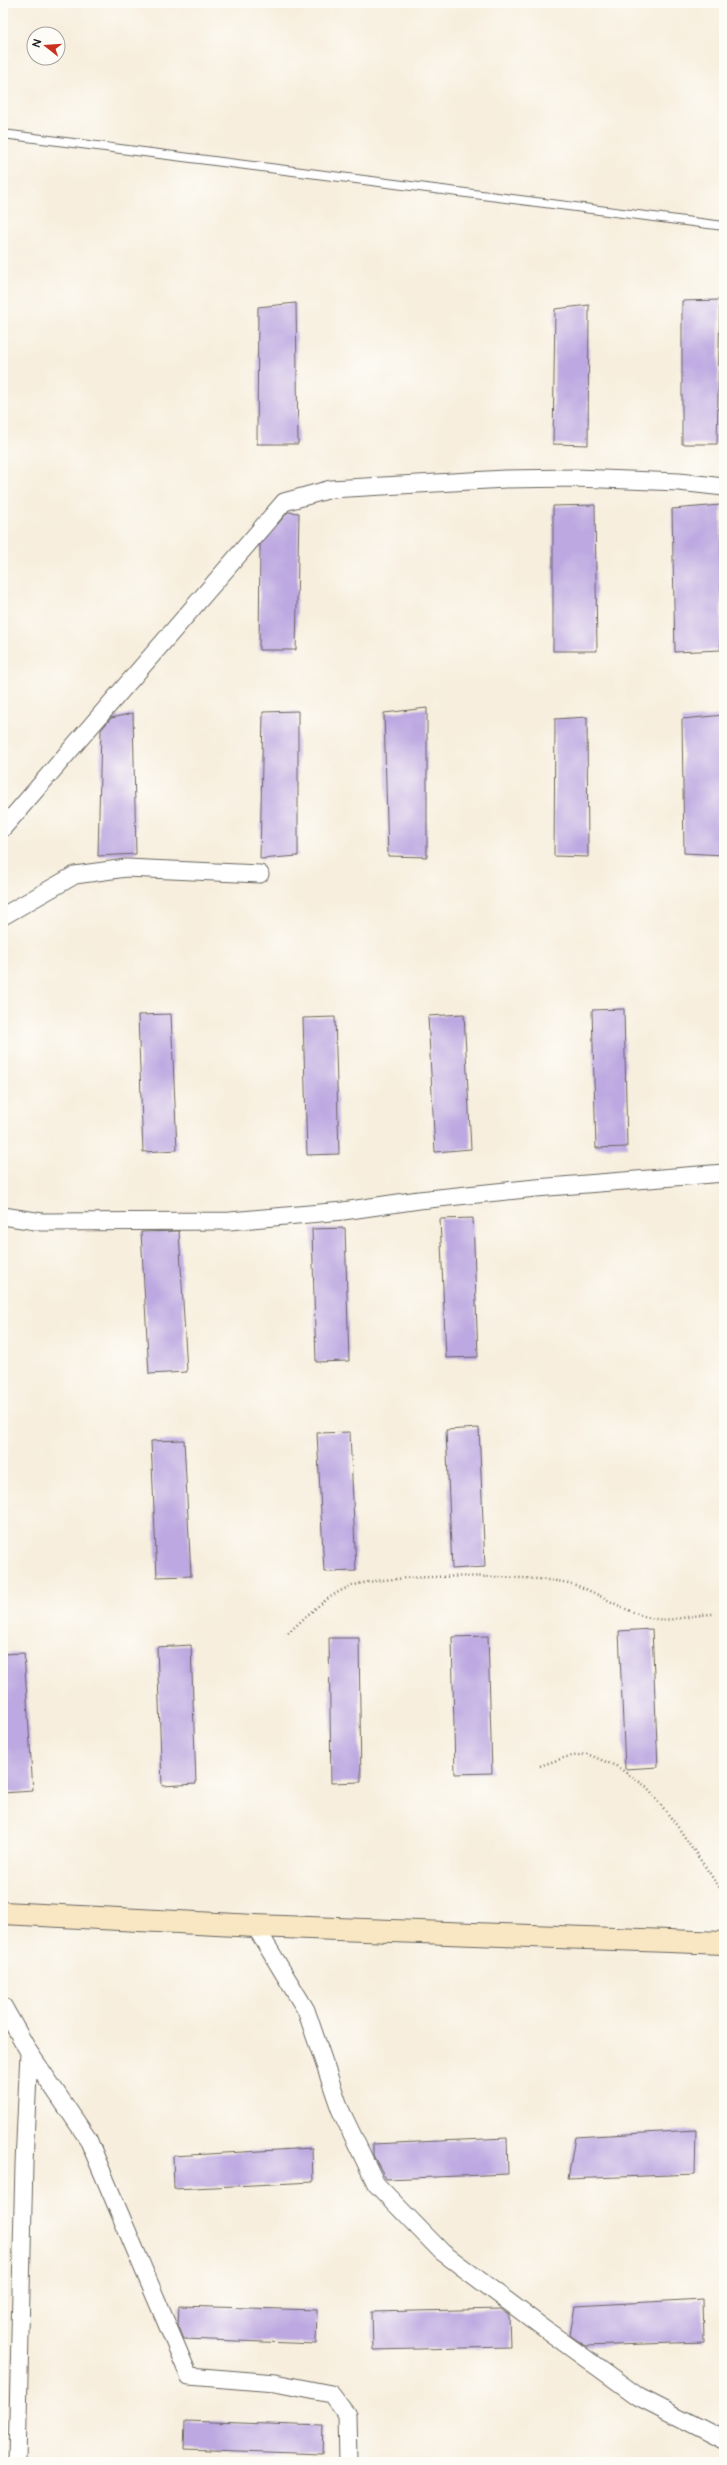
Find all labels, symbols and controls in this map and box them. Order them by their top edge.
north arrow [26,26,66,66]
text: N [29,38,45,49]

